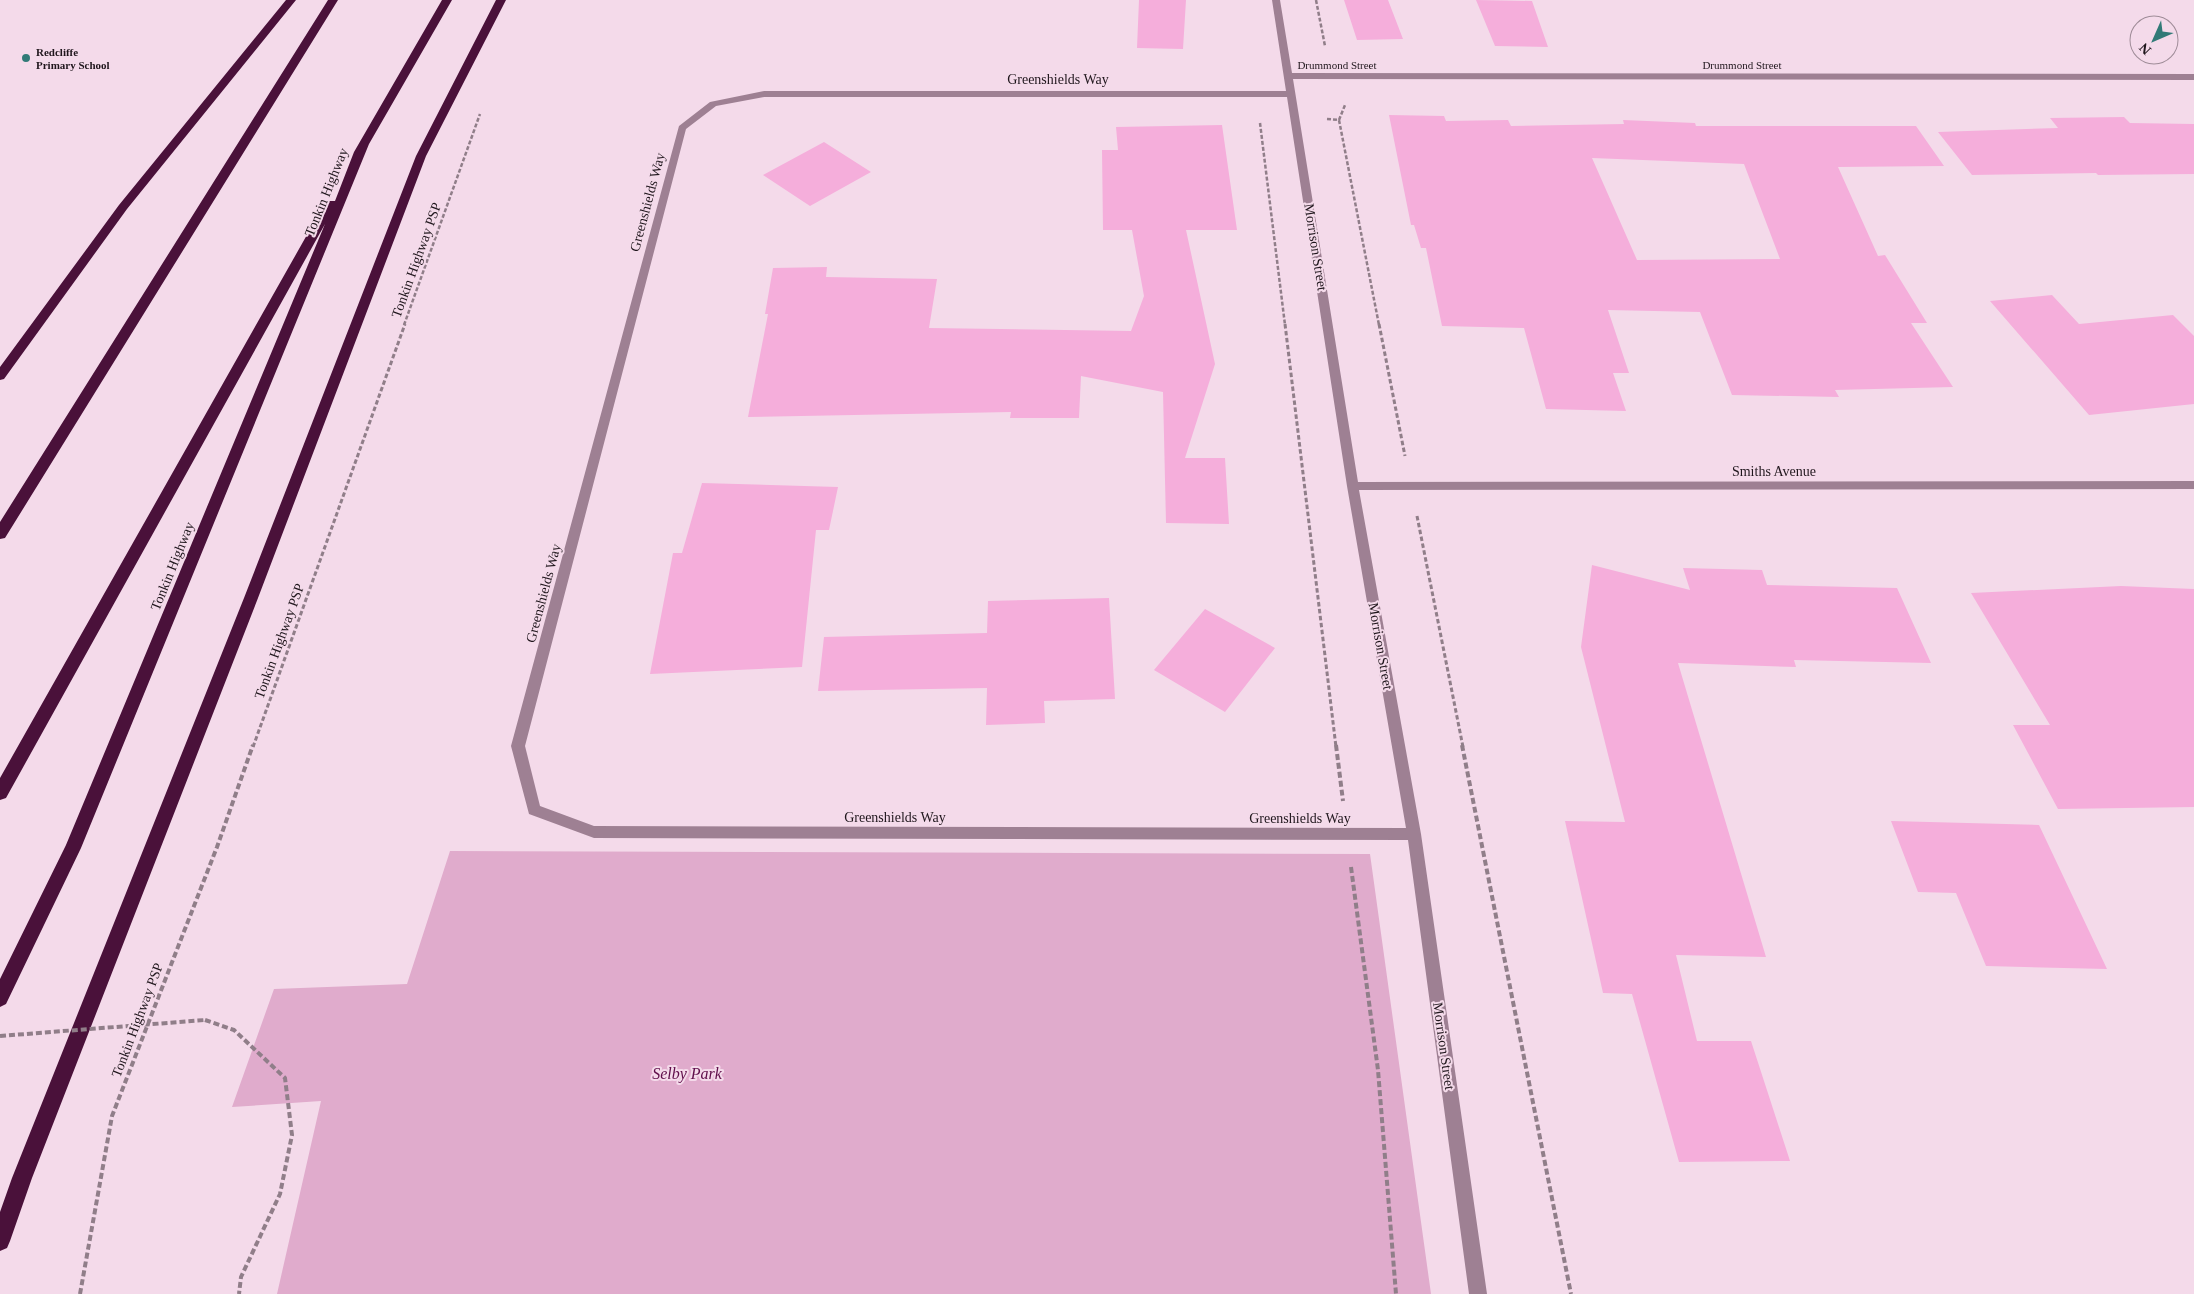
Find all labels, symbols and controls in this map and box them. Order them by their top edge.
north arrow [2129,15,2179,65]
text: N [2136,40,2154,58]
place label: Redcliffe Primary School [36,46,110,71]
marker: Redcliffe Primary School [20,52,32,64]
street label: Drummond Street [1297,59,1377,71]
street label: Drummond Street [1702,59,1782,71]
street label: Greenshields Way [1007,72,1109,87]
street label: Tonkin Highway [302,146,351,239]
street label: Greenshields Way [627,151,668,253]
street label: Tonkin Highway PSP [389,200,444,320]
street label: Morrison Street [1301,202,1330,292]
street label: Smiths Avenue [1732,464,1816,479]
street label: Tonkin Highway [148,520,197,613]
street label: Greenshields Way [523,542,564,644]
street label: Tonkin Highway PSP [252,581,307,701]
street label: Morrison Street [1365,601,1396,691]
street label: Greenshields Way [844,810,946,825]
street label: Greenshields Way [1249,811,1351,826]
street label: Tonkin Highway PSP [109,961,166,1079]
street label: Morrison Street [1430,1001,1457,1091]
park label: Selby Park [652,1065,723,1083]

